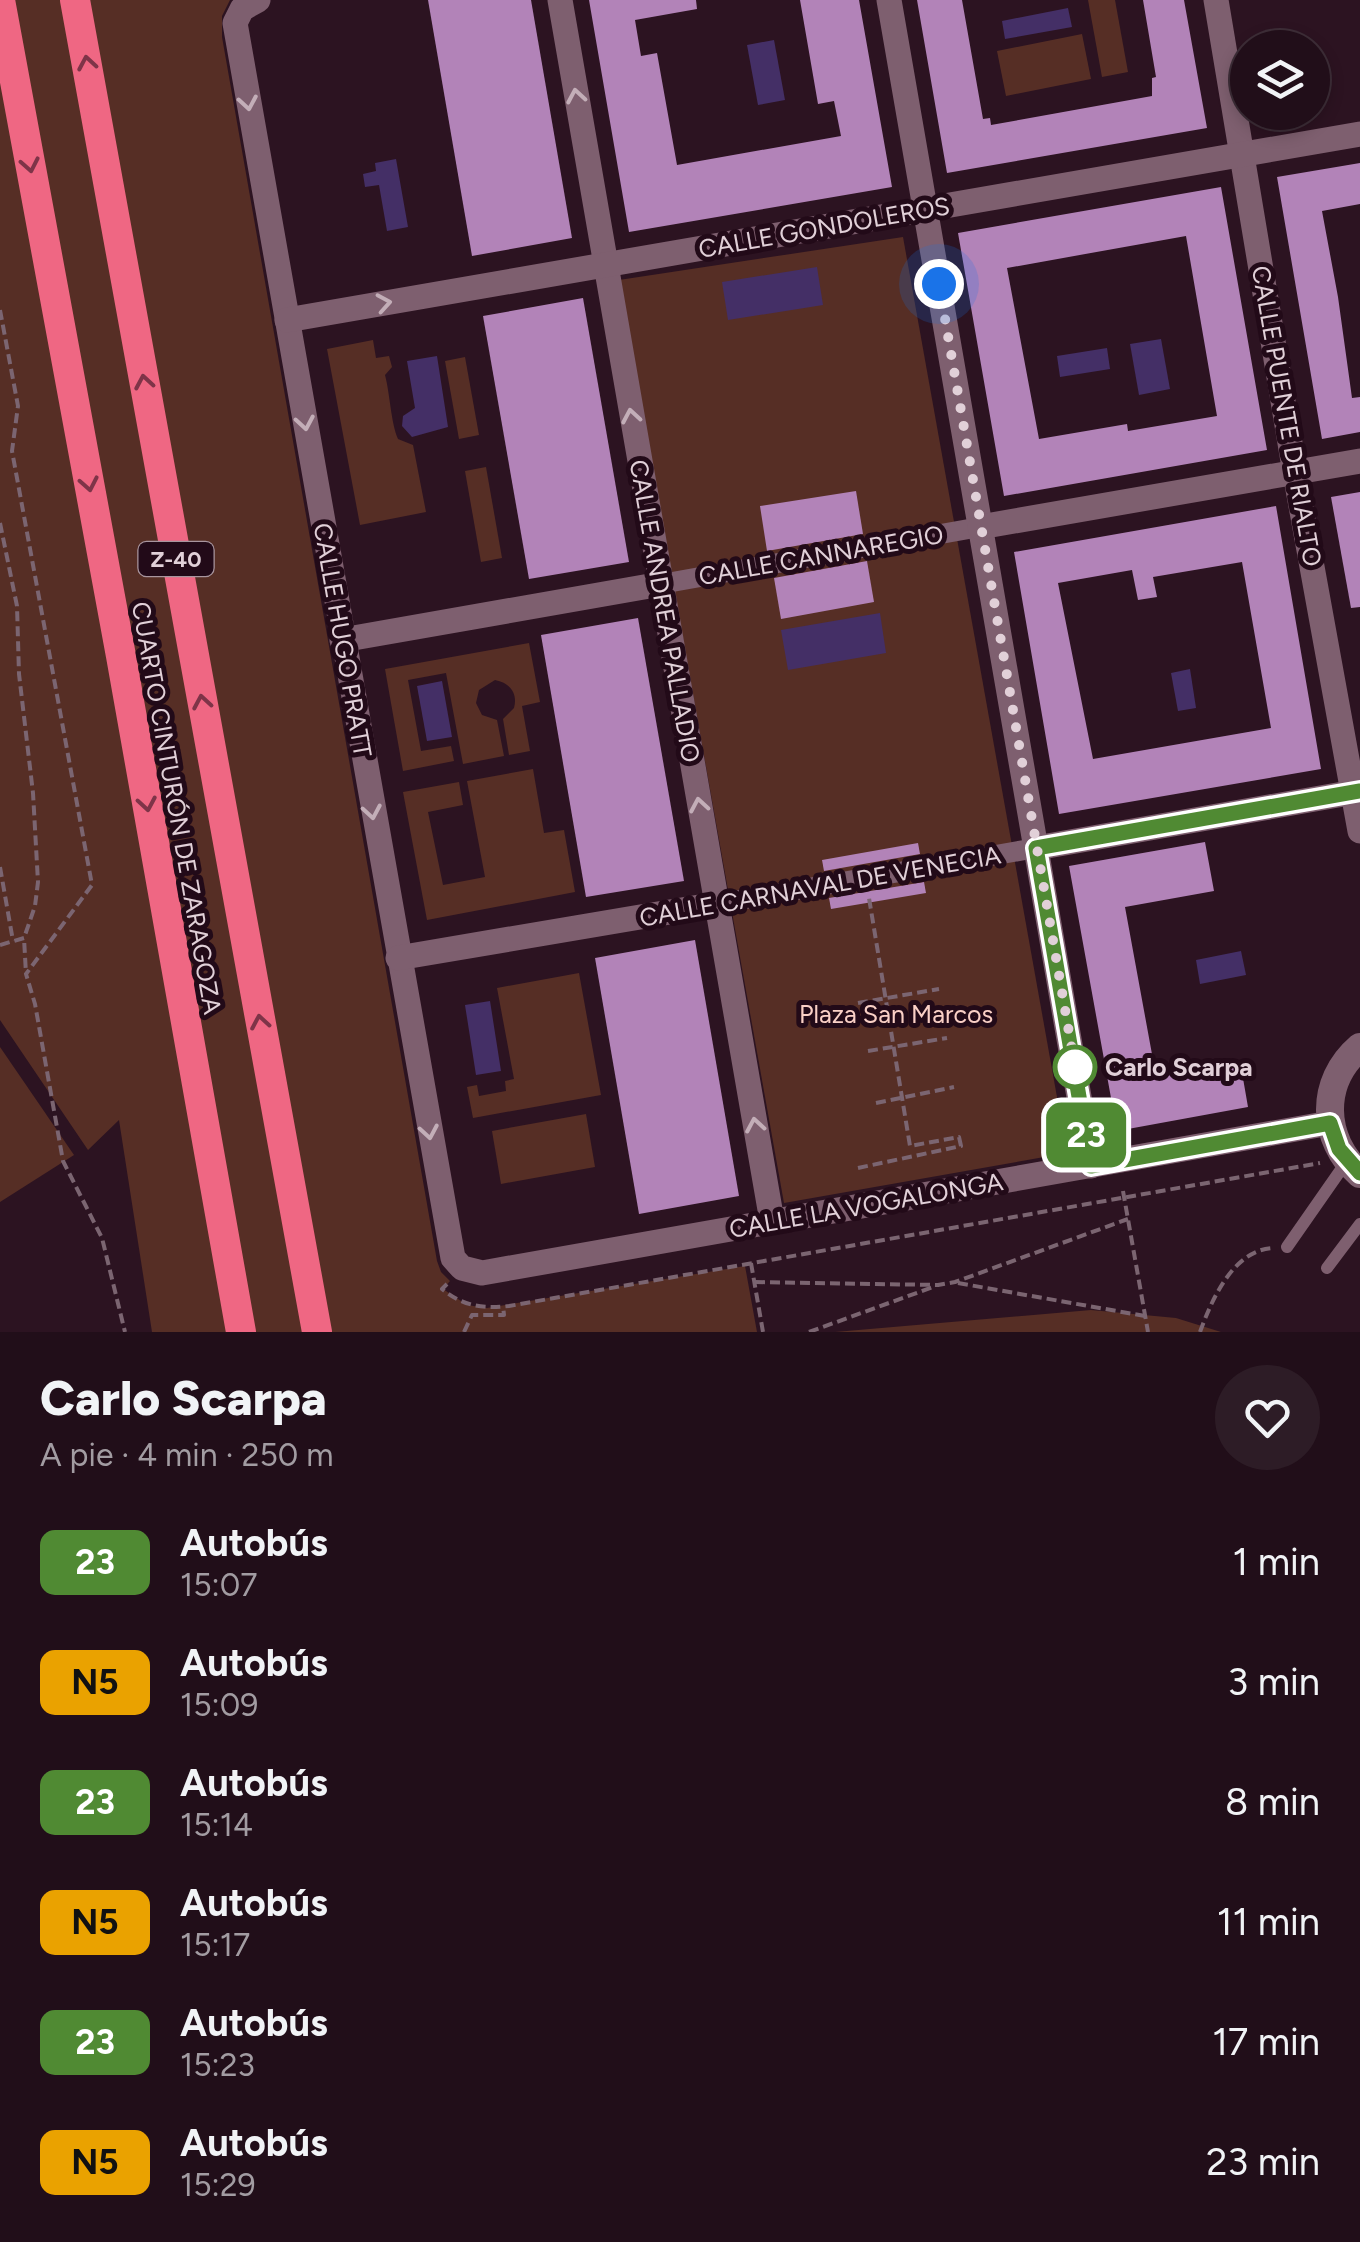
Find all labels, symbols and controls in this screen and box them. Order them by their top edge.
map controls [1230,30,1330,130]
button: layers [1230,30,1330,130]
one-way arrow [77,54,98,71]
one-way arrow [566,87,587,104]
one-way arrow [237,94,258,111]
one-way arrow [19,157,40,173]
street label: CALLE GONDOLEROS [696,190,952,264]
your location [914,259,964,309]
street label: CALLE PUENTE DE RIALTO [1246,263,1328,569]
one-way arrow [375,293,392,314]
one-way arrow [134,374,155,391]
one-way arrow [621,408,642,424]
one-way arrow [294,415,315,431]
street label: CALLE ANDREA PALLADIO [624,457,706,765]
one-way arrow [78,476,99,493]
street label: CALLE CANNAREGIO [696,519,946,591]
street label: CALLE HUGO PRATT [308,521,378,760]
road number: Z-40 [138,542,214,576]
street label: CUARTO CINTURÓN DE ZARAGOZA [126,599,228,1017]
one-way arrow [192,694,213,711]
one-way arrow [136,796,157,812]
one-way arrow [689,797,710,813]
one-way arrow [361,804,382,821]
street label: CALLE CARNAVAL DE VENECIA [637,839,1003,933]
park label: Plaza San Marcos [799,999,993,1029]
one-way arrow [250,1014,271,1030]
marker: Carlo Scarpa [1054,1046,1096,1088]
place label: Carlo Scarpa [1105,1052,1253,1082]
line badge: 23 [1041,1102,1131,1168]
text: 23 [1066,1114,1106,1156]
one-way arrow [746,1117,767,1134]
one-way arrow [417,1124,438,1141]
street label: CALLE LA VOGALONGA [727,1166,1005,1244]
button: heart [1215,1365,1320,1470]
text: Carlo Scarpa [40,1369,327,1427]
text: A pie · 4 min · 250 m [40,1436,333,1474]
text: Autobús [180,1520,328,1566]
text: 1 min [1233,1539,1320,1585]
text: 23 [75,1541,115,1583]
text: 15:07 [180,1566,257,1604]
text: Autobús [180,1640,328,1686]
text: 3 min [1228,1659,1320,1705]
text: N5 [71,1661,119,1703]
text: 15:09 [180,1686,258,1724]
text: Autobús [180,1760,328,1806]
text: 8 min [1225,1779,1320,1825]
text: 23 [75,1781,115,1823]
text: 15:14 [180,1806,253,1844]
text: Autobús [180,1880,328,1926]
text: 11 min [1217,1899,1320,1945]
text: N5 [71,1901,119,1943]
text: 15:17 [180,1926,250,1964]
text: Autobús [180,2000,328,2046]
text: 17 min [1212,2019,1320,2065]
text: 23 [75,2021,115,2063]
text: 15:23 [180,2046,255,2084]
text: Autobús [180,2120,328,2166]
text: 23 min [1206,2139,1320,2185]
text: N5 [71,2141,119,2183]
text: 15:29 [180,2166,256,2204]

